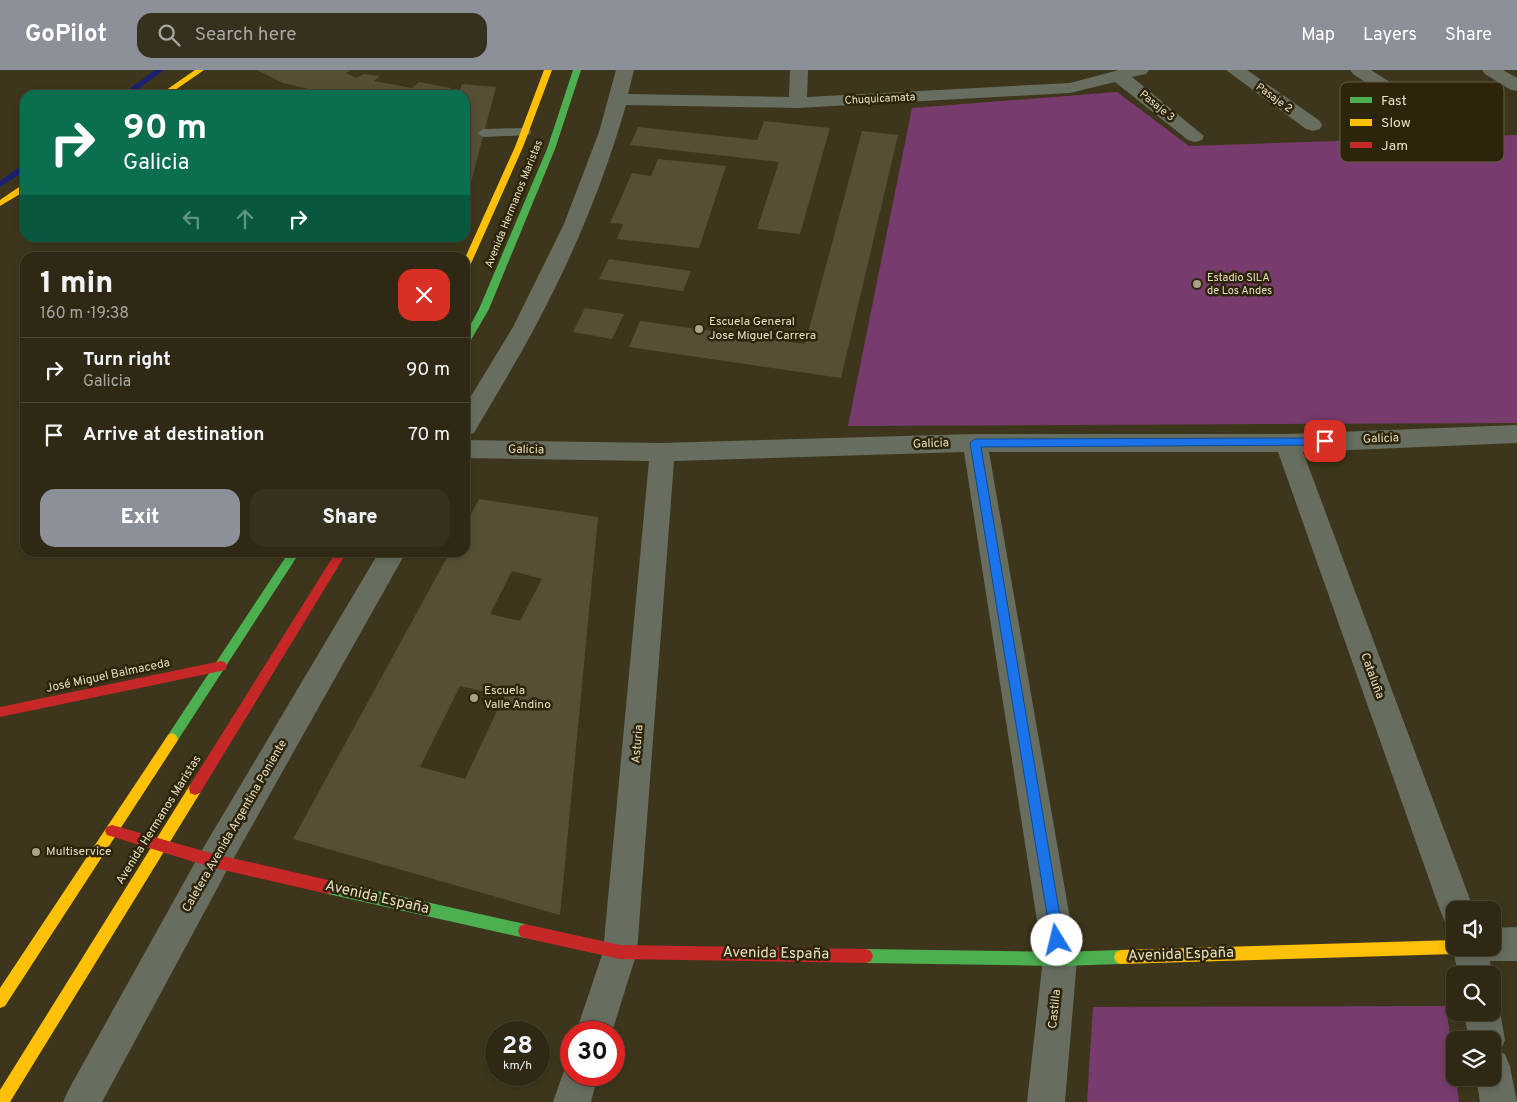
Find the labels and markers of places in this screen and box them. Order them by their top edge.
place label: Estadio SILA de Los Andes [1207,271,1272,298]
marker: Estadio SILA de Los Andes [1191,278,1203,290]
place label: Escuela General Jose Miguel Carrera [709,314,816,344]
marker: Escuela General Jose Miguel Carrera [693,323,705,335]
pin [1304,420,1346,462]
place label: Escuela Valle Andino [484,683,551,713]
marker: Escuela Valle Andino [468,692,480,704]
place label: Multiservice [46,844,112,860]
marker: Multiservice [30,846,42,858]

